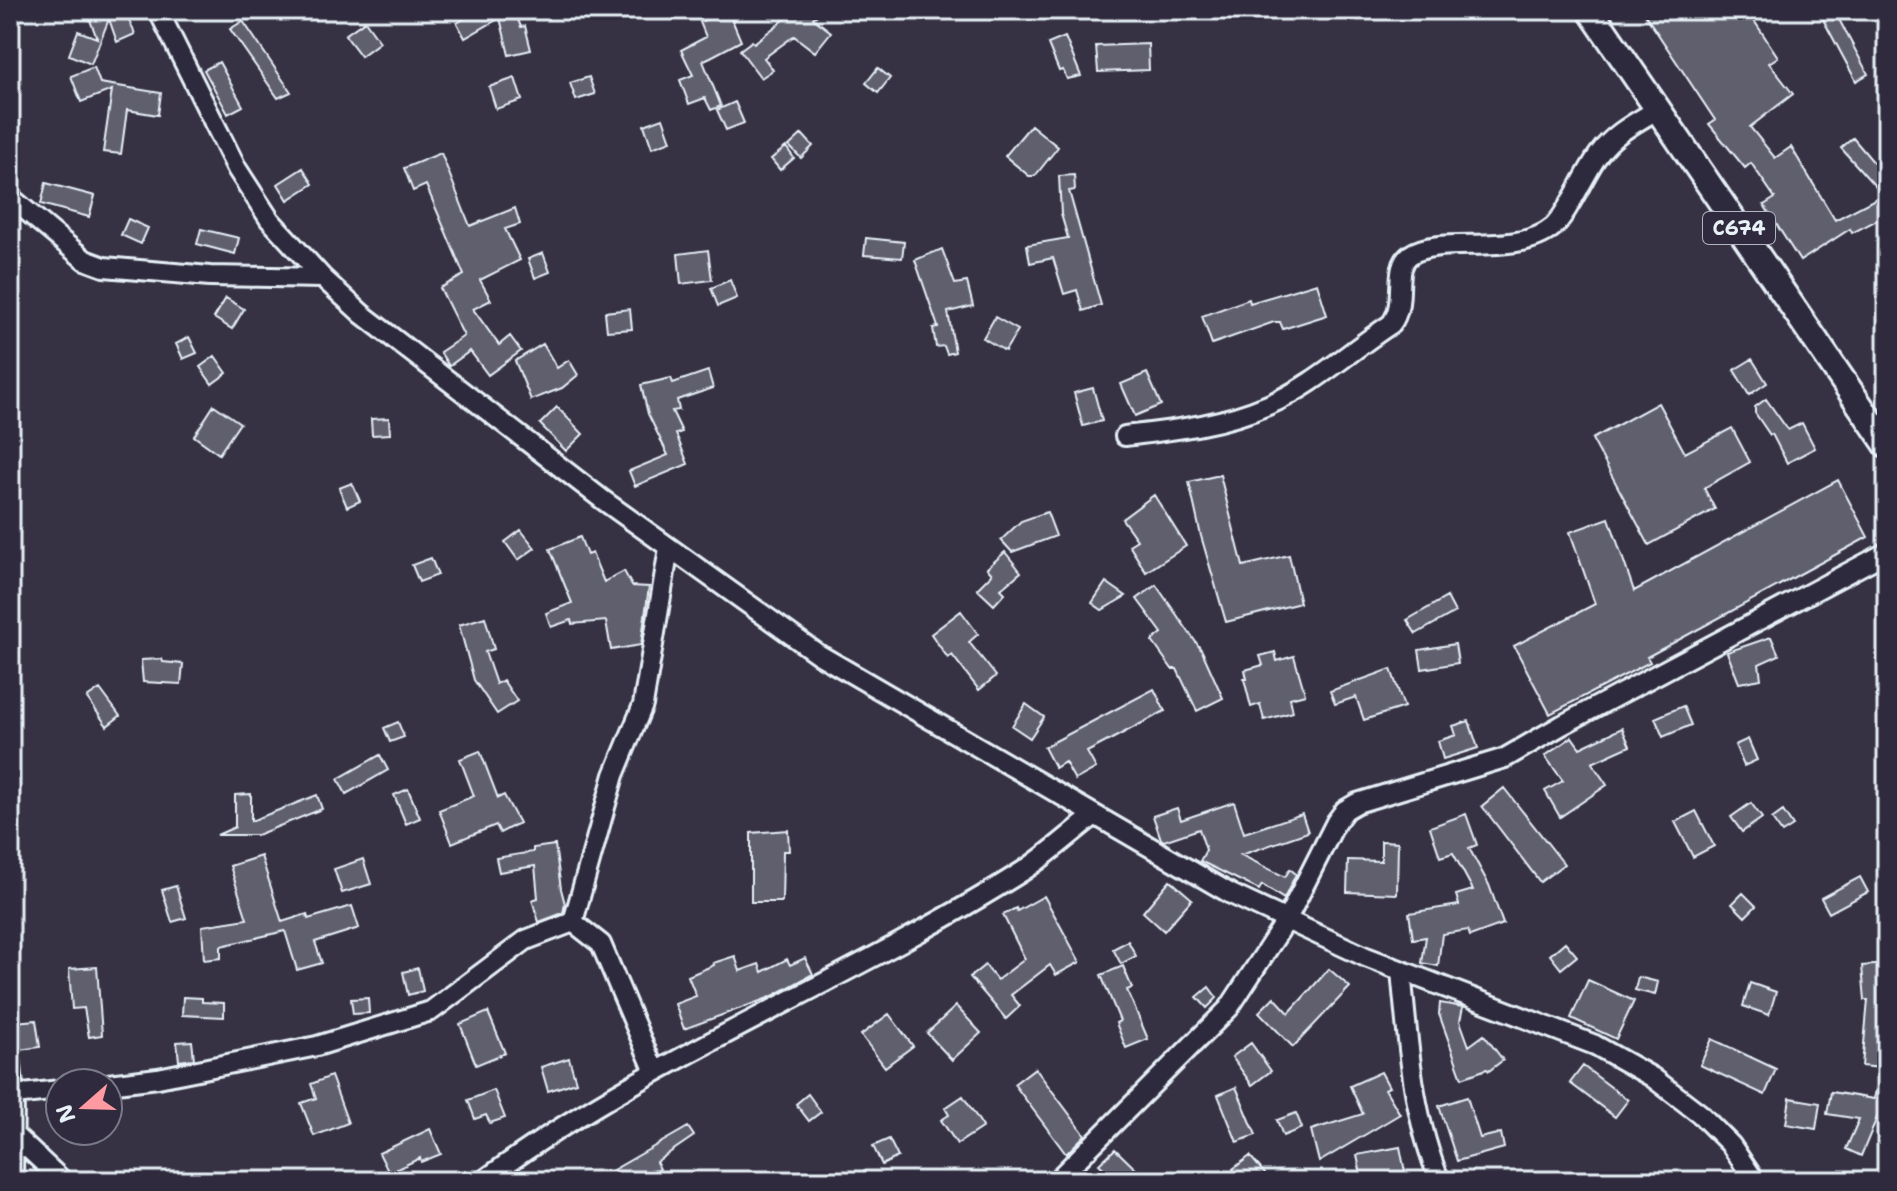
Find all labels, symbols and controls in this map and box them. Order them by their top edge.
road number: C674 [1703,212,1775,244]
north arrow [44,1067,124,1147]
text: N [49,1101,82,1127]

